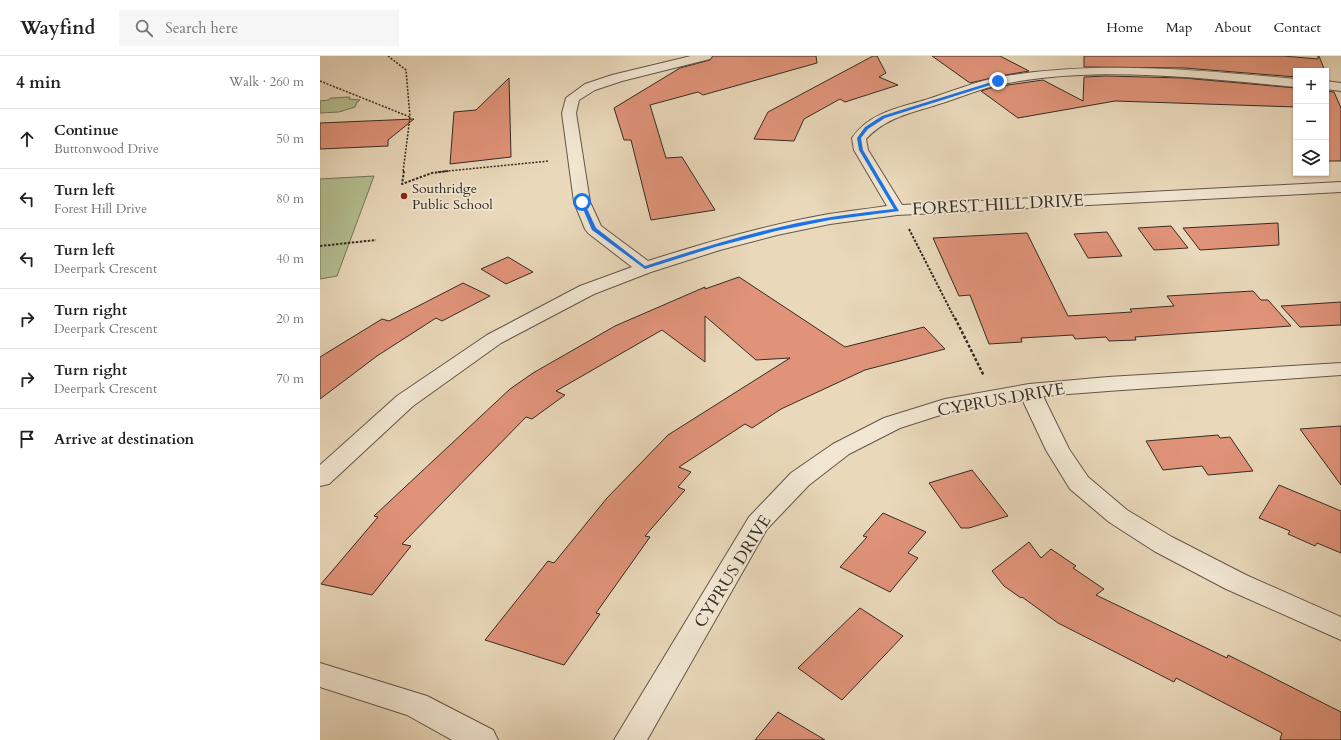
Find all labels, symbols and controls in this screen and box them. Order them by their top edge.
search box [119,10,399,46]
text: Wayfind [20,15,95,41]
icon: search [133,17,155,39]
text: Search here [165,18,238,38]
text: Home [1106,18,1144,37]
text: Map [1166,18,1192,37]
text: About [1214,18,1251,37]
text: Contact [1273,18,1321,37]
map controls [1293,68,1329,176]
button: + [1293,68,1329,104]
text: 4 min [16,71,61,94]
route end [989,72,1007,90]
text: Walk · 260 m [229,73,304,91]
button: − [1293,104,1329,140]
text: Continue [54,120,119,140]
icon: ahead [16,128,38,150]
text: 50 m [276,130,304,148]
text: Buttonwood Drive [54,140,159,158]
button: layers [1293,140,1329,176]
place label: Southridge Public School [412,179,493,214]
text: Turn left [54,180,115,200]
icon: left [16,188,38,210]
street label: FOREST HILL DRIVE [912,189,1084,220]
text: 80 m [276,190,304,208]
marker: Southridge Public School [399,191,409,201]
route start [573,193,591,211]
text: Forest Hill Drive [54,200,147,218]
text: Turn left [54,240,115,260]
icon: left [16,248,38,270]
text: 40 m [276,250,304,268]
text: Deerpark Crescent [54,260,157,278]
text: Turn right [54,300,127,320]
icon: right [16,308,38,330]
text: 20 m [276,310,304,328]
text: Deerpark Crescent [54,320,157,338]
text: Turn right [54,360,127,380]
icon: right [16,368,38,390]
text: 70 m [276,370,304,388]
street label: CYPRUS DRIVE [936,377,1067,422]
text: Deerpark Crescent [54,380,157,398]
icon: arrive [16,428,38,450]
text: Arrive at destination [54,429,194,449]
street label: CYPRUS DRIVE [689,511,776,632]

